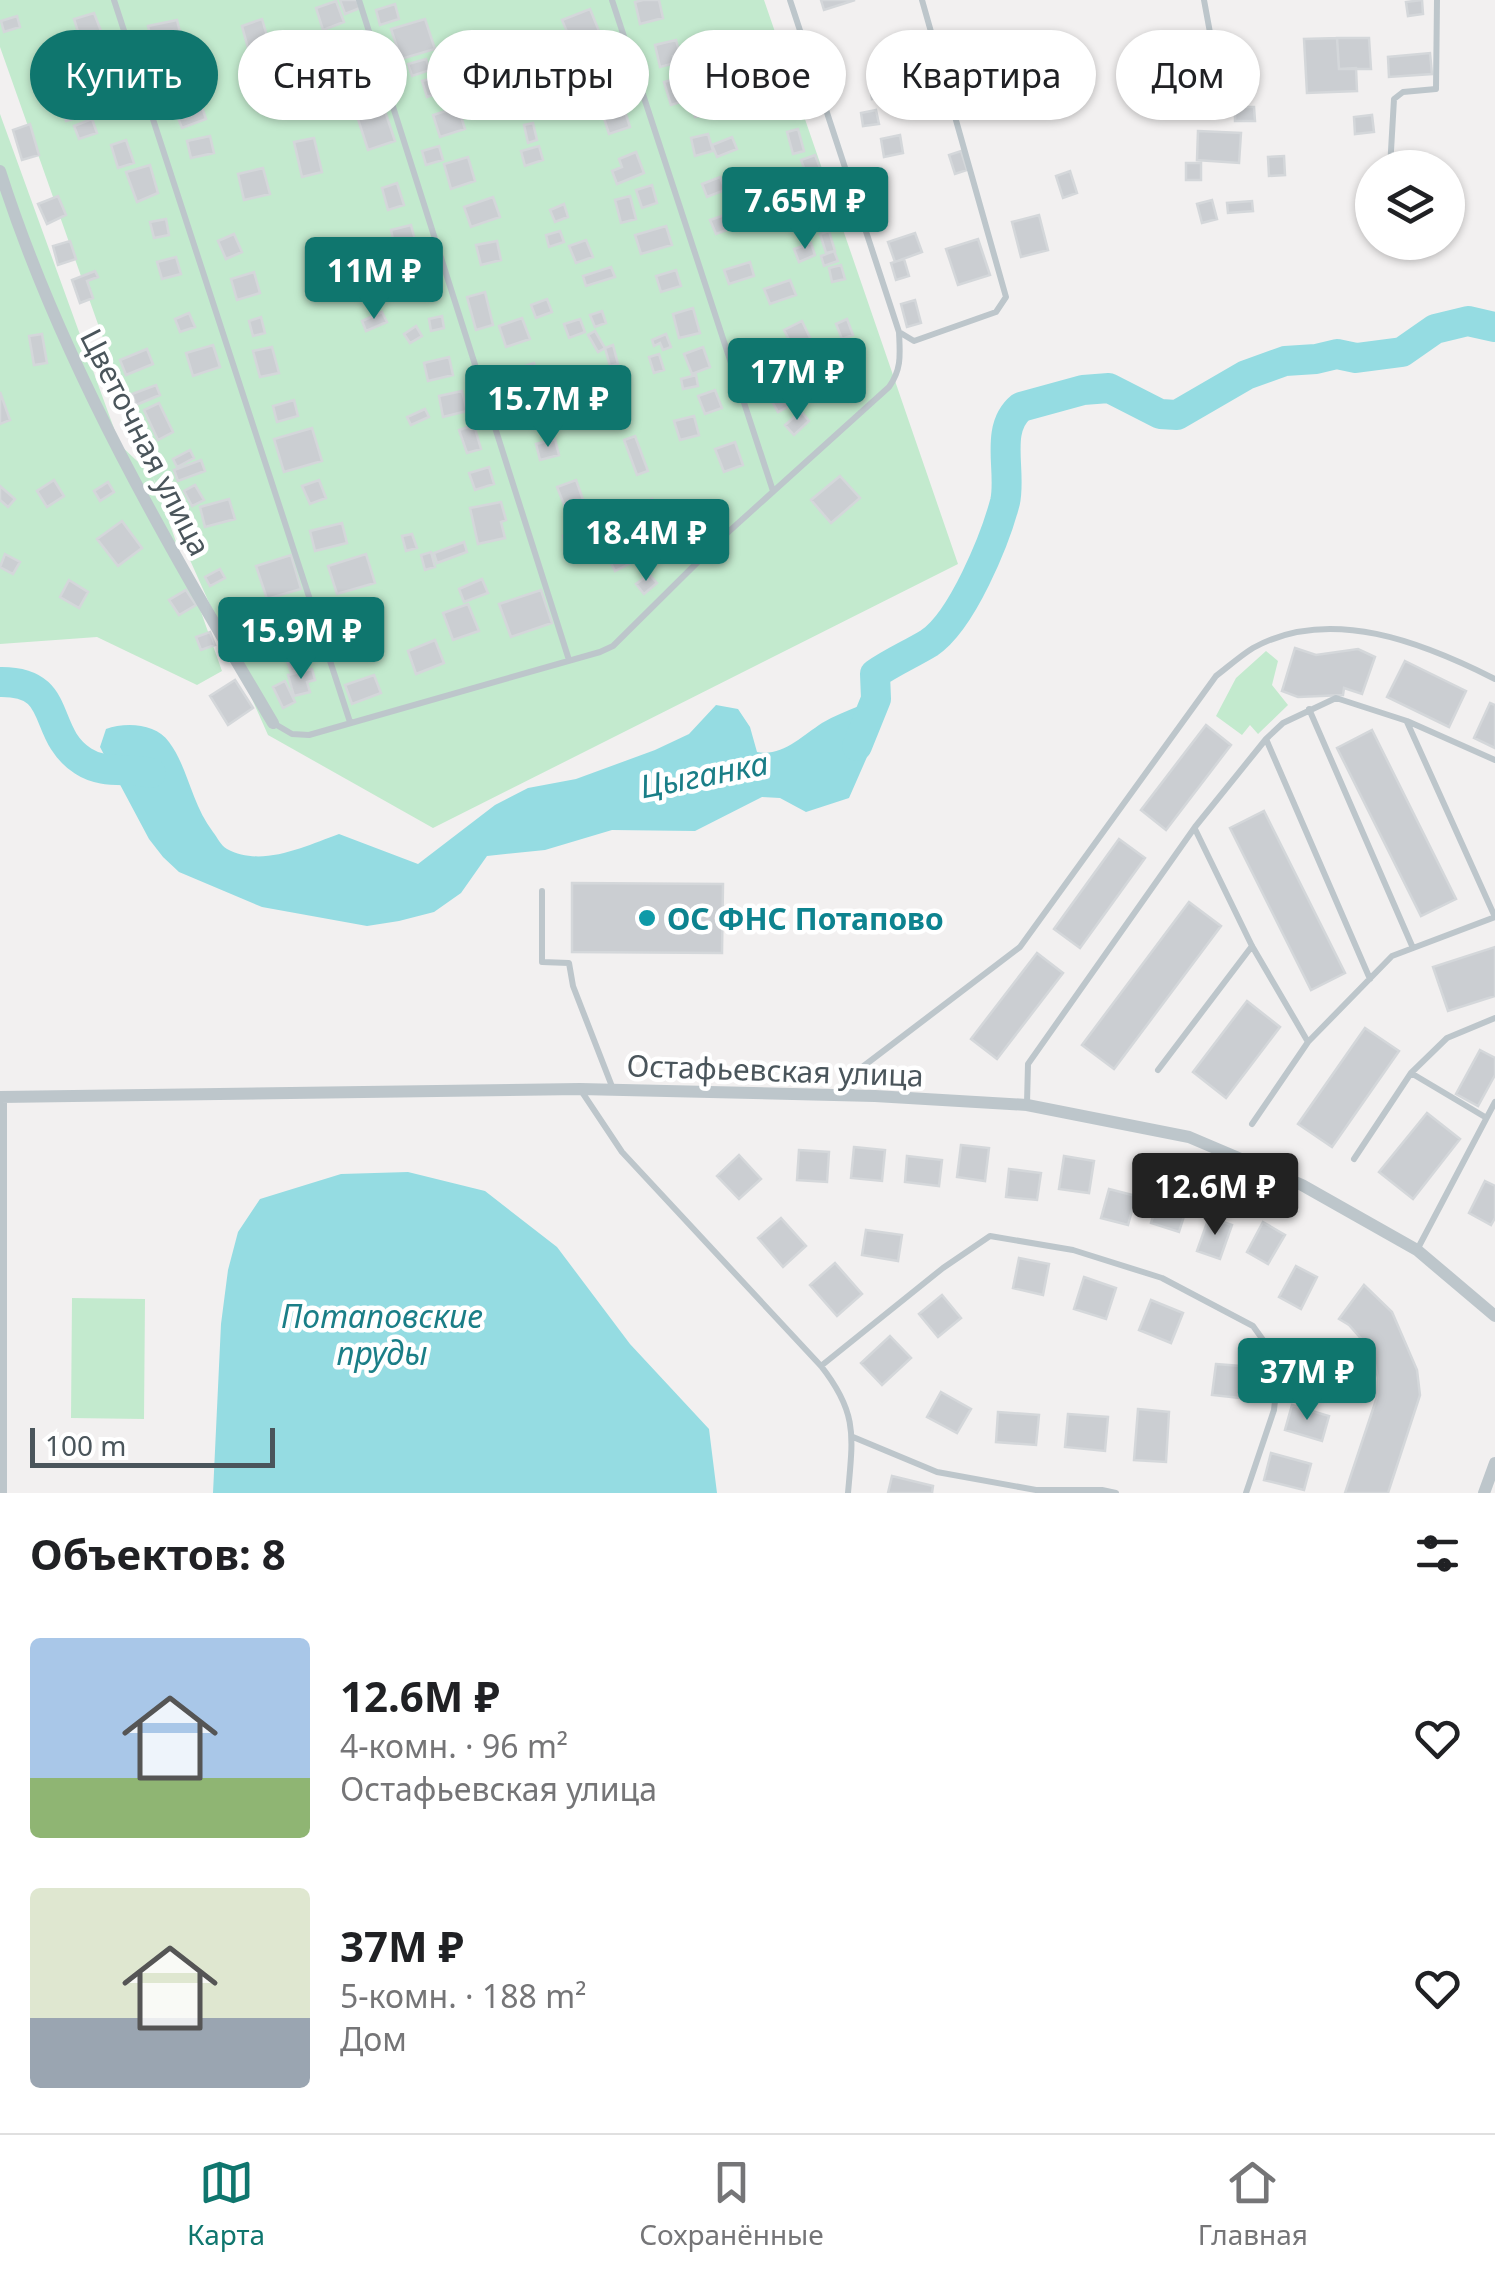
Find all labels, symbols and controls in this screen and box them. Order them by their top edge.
chip: Купить [30,30,218,120]
chip: Снять [238,30,407,120]
chip: Фильтры [427,30,649,120]
chip: Новое [669,30,846,120]
chip: Квартира [866,30,1096,120]
chip: Дом [1116,30,1260,120]
map controls [1355,150,1465,260]
button: layers [1355,150,1465,260]
pin: 7.65M ₽ [713,167,897,252]
text: 7.65M ₽ [744,178,866,221]
pin: 11M ₽ [304,237,444,322]
text: 11M ₽ [327,248,421,291]
street label: Цветочная улица [71,322,221,562]
pin: 17M ₽ [727,338,867,423]
text: 17M ₽ [750,349,844,392]
pin: 15.7M ₽ [456,365,640,450]
text: 15.7M ₽ [487,376,609,419]
pin: 18.4M ₽ [554,499,738,584]
text: 18.4M ₽ [585,510,707,553]
pin: 15.9M ₽ [209,597,393,682]
text: 15.9M ₽ [240,608,362,651]
water label: Цыганка [636,741,772,807]
place label: ОС ФНС Потапово [667,898,944,939]
marker: ОС ФНС Потапово [636,907,658,929]
street label: Остафьевская улица [626,1044,924,1096]
pin: 12.6M ₽ [1123,1153,1307,1238]
text: 12.6M ₽ [1154,1164,1276,1207]
water label: Потаповские пруды [281,1294,483,1374]
pin: 37M ₽ [1237,1338,1377,1423]
text: 37M ₽ [1260,1349,1354,1392]
scale bar [30,1423,275,1468]
text: 100 m [45,1426,127,1464]
text: Объектов: 8 [30,1525,286,1582]
icon: filters [1410,1526,1465,1581]
text: 12.6M ₽ [340,1667,500,1724]
icon: home [110,1678,230,1798]
icon: heart [1410,1711,1465,1766]
text: 4-комн. · 96 m² [340,1724,568,1767]
text: Остафьевская улица [340,1767,657,1810]
text: 37M ₽ [340,1917,464,1974]
icon: home [110,1928,230,2048]
icon: heart [1410,1961,1465,2016]
text: 5-комн. · 188 m² [340,1974,586,2017]
text: Дом [340,2017,407,2060]
tab: Карта [187,2155,265,2253]
tab: Сохранённые [639,2155,824,2253]
tab: Главная [1198,2155,1308,2253]

